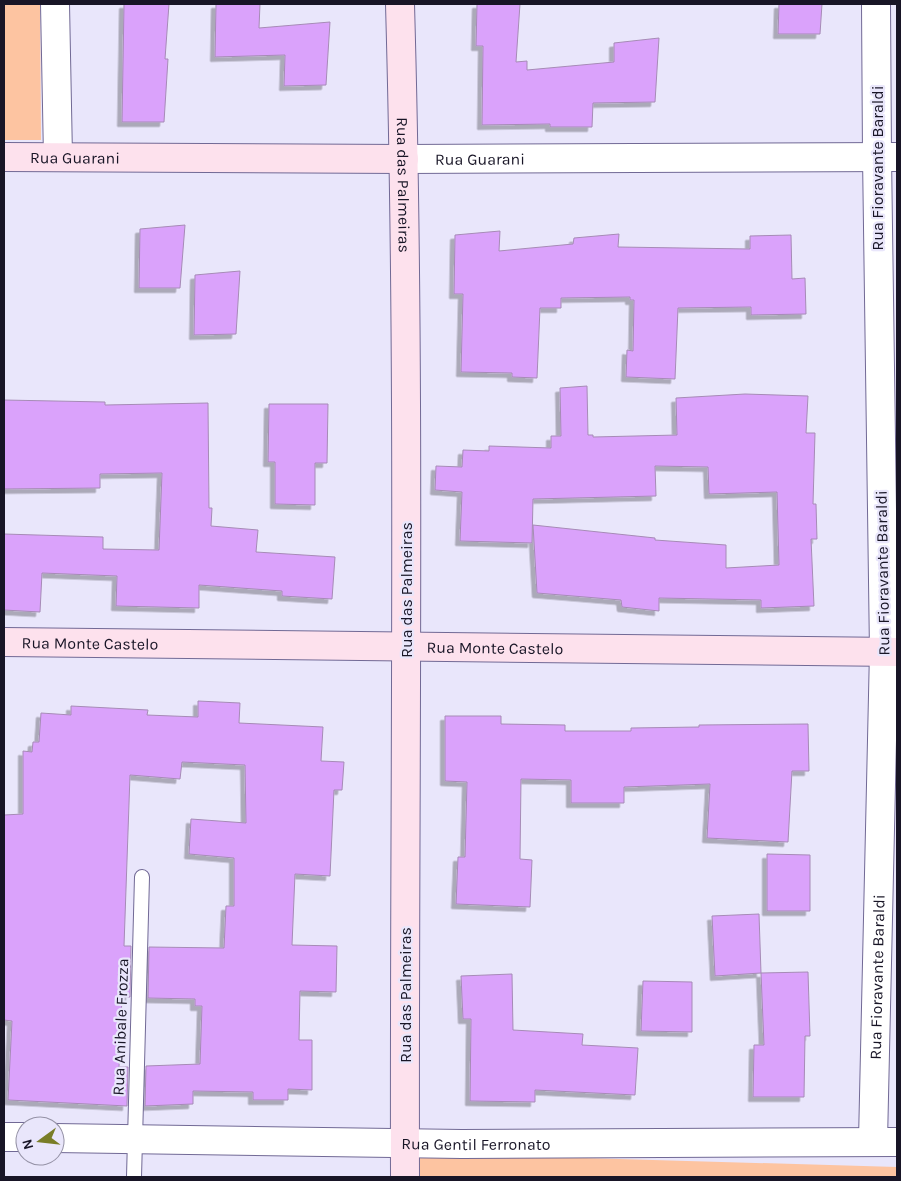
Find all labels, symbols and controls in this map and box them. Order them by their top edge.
street label: Rua Fioravante Baraldi [868,85,887,251]
street label: Rua das Palmeiras [393,117,414,253]
street label: Rua Guarani [30,148,120,168]
street label: Rua Guarani [435,150,525,169]
street label: Rua Fioravante Baraldi [872,490,893,656]
street label: Rua das Palmeiras [397,522,416,658]
street label: Rua Monte Castelo [22,633,158,654]
street label: Rua Monte Castelo [427,638,563,658]
street label: Rua Fioravante Baraldi [866,894,889,1060]
street label: Rua das Palmeiras [396,927,415,1063]
street label: Rua Anibale Frozza [109,958,132,1096]
north arrow [15,1116,65,1166]
street label: Rua Gentil Ferronato [401,1134,551,1154]
text: N [18,1137,37,1151]

